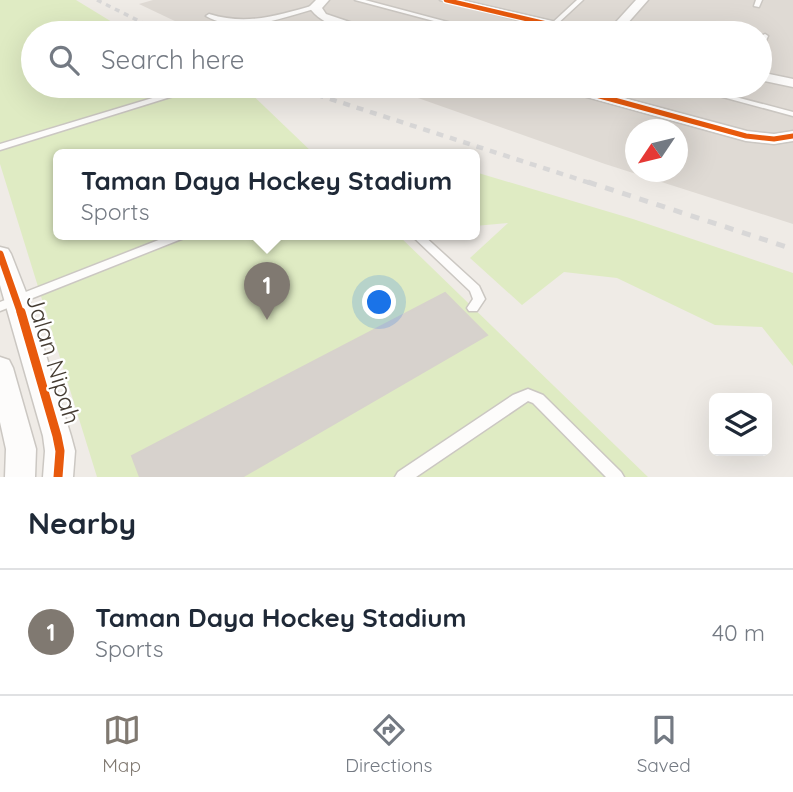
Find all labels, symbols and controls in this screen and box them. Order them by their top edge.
search box [21,21,772,98]
icon: search [45,41,83,79]
text: Search here [101,43,245,76]
north arrow [625,119,688,182]
popup [53,149,480,240]
text: Taman Daya Hockey Stadium [81,164,452,197]
text: Sports [81,197,149,226]
pin: 1 [244,262,290,320]
your location [362,285,396,319]
street label: Jalan Nipah [20,290,88,428]
map controls [709,393,772,456]
button: layers [709,393,772,456]
text: Nearby [28,504,136,542]
text: Taman Daya Hockey Stadium [95,601,466,634]
text: 1 [47,618,55,647]
text: 40 m [712,618,765,647]
text: Sports [95,634,164,663]
tab: Map [102,711,141,777]
tab: Directions [345,711,432,777]
tab: Saved [637,711,691,777]

